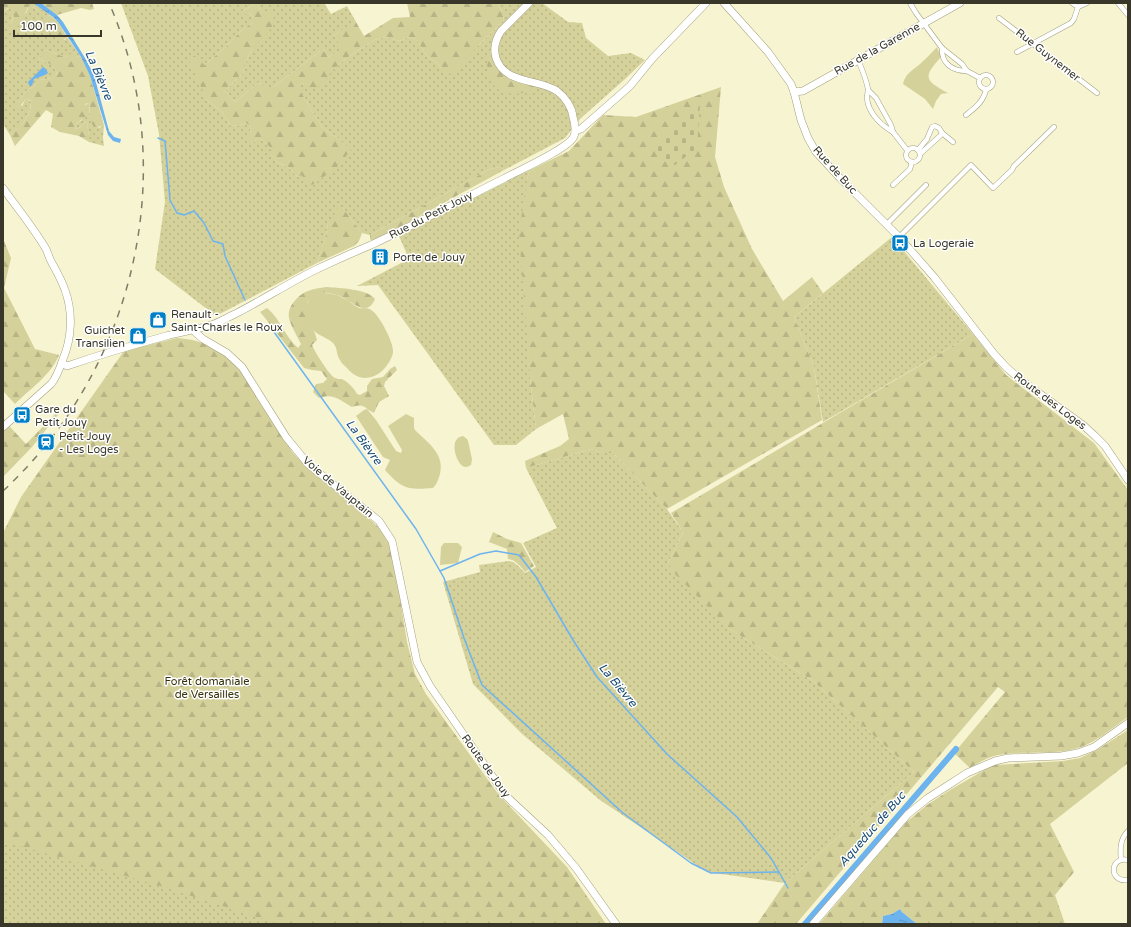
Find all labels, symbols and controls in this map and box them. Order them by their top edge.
scale bar [14,12,101,38]
text: 100 m [20,19,57,33]
street label: Rue de la Garenne [832,20,922,78]
street label: Rue Guynemer [1013,26,1083,85]
water label: La Bièvre [82,48,116,103]
street label: Rue de Buc [810,143,860,197]
street label: Rue du Petit Jouy [387,188,475,242]
bus stop icon: La Logeraie [890,233,910,253]
place label: La Logeraie [913,237,974,250]
building icon: Porte de Jouy [370,247,390,267]
place label: Porte de Jouy [393,251,465,264]
place label: Renault - Saint-Charles le Roux [171,308,283,334]
shop icon: Renault - Saint-Charles le Roux [148,310,168,330]
place label: Guichet Transilien [75,324,125,350]
shop icon: Guichet Transilien [128,326,148,346]
street label: Route des Loges [1011,370,1089,432]
place label: Gare du Petit Jouy [35,403,87,429]
bus stop icon: Gare du Petit Jouy [12,405,32,425]
water label: La Bièvre [343,417,386,468]
place label: Petit Jouy - Les Loges [59,430,119,456]
station icon: Petit Jouy - Les Loges [36,432,56,452]
street label: Voie de Vauptain [300,454,376,520]
water label: La Bièvre [596,660,641,710]
park label: Forêt domaniale de Versailles [165,675,249,701]
street label: Route de Jouy [459,732,513,800]
water label: Aqueduc de Buc [836,788,909,869]

